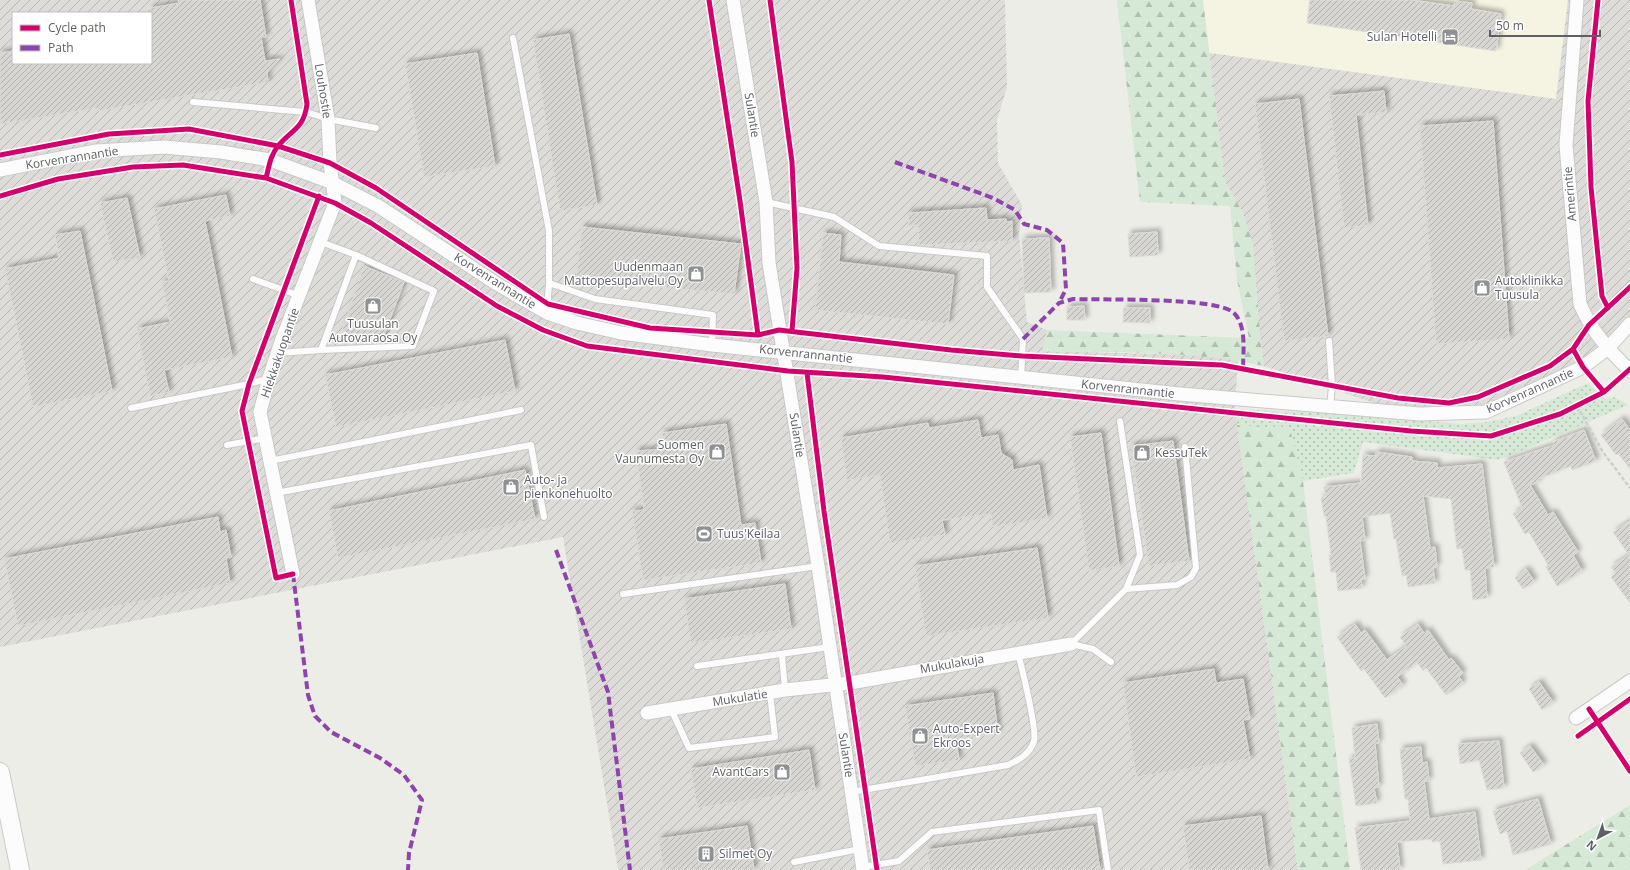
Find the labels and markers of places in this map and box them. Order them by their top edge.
hotel icon: Sulan Hotelli [1440,27,1460,47]
place label: Sulan Hotelli [1367,28,1437,45]
place label: Uudenmaan Mattopesupalvelu Oy [564,258,684,289]
shop icon: Uudenmaan Mattopesupalvelu Oy [686,264,706,284]
place label: Autoklinikka Tuusula [1495,272,1563,303]
shop icon: Autoklinikka Tuusula [1472,278,1492,298]
shop icon: Tuusulan Autovaraosa Oy [363,296,383,316]
place label: Tuusulan Autovaraosa Oy [329,315,418,346]
place label: Suomen Vaunumesta Oy [615,436,705,467]
shop icon: Suomen Vaunumesta Oy [707,442,727,462]
shop icon: KessuTek [1132,443,1152,463]
place label: KessuTek [1155,444,1208,461]
place label: Auto- ja pienkonehuolto [524,471,613,502]
shop icon: Auto- ja pienkonehuolto [501,477,521,497]
sports icon: Tuus'Keilaa [694,524,714,544]
place label: Tuus'Keilaa [717,525,780,542]
place label: Auto-Expert Ekroos [933,720,1000,751]
shop icon: Auto-Expert Ekroos [910,726,930,746]
shop icon: AvantCars [772,762,792,782]
place label: AvantCars [712,763,769,780]
building icon: Silmet Oy [696,844,716,864]
place label: Silmet Oy [719,845,773,862]

